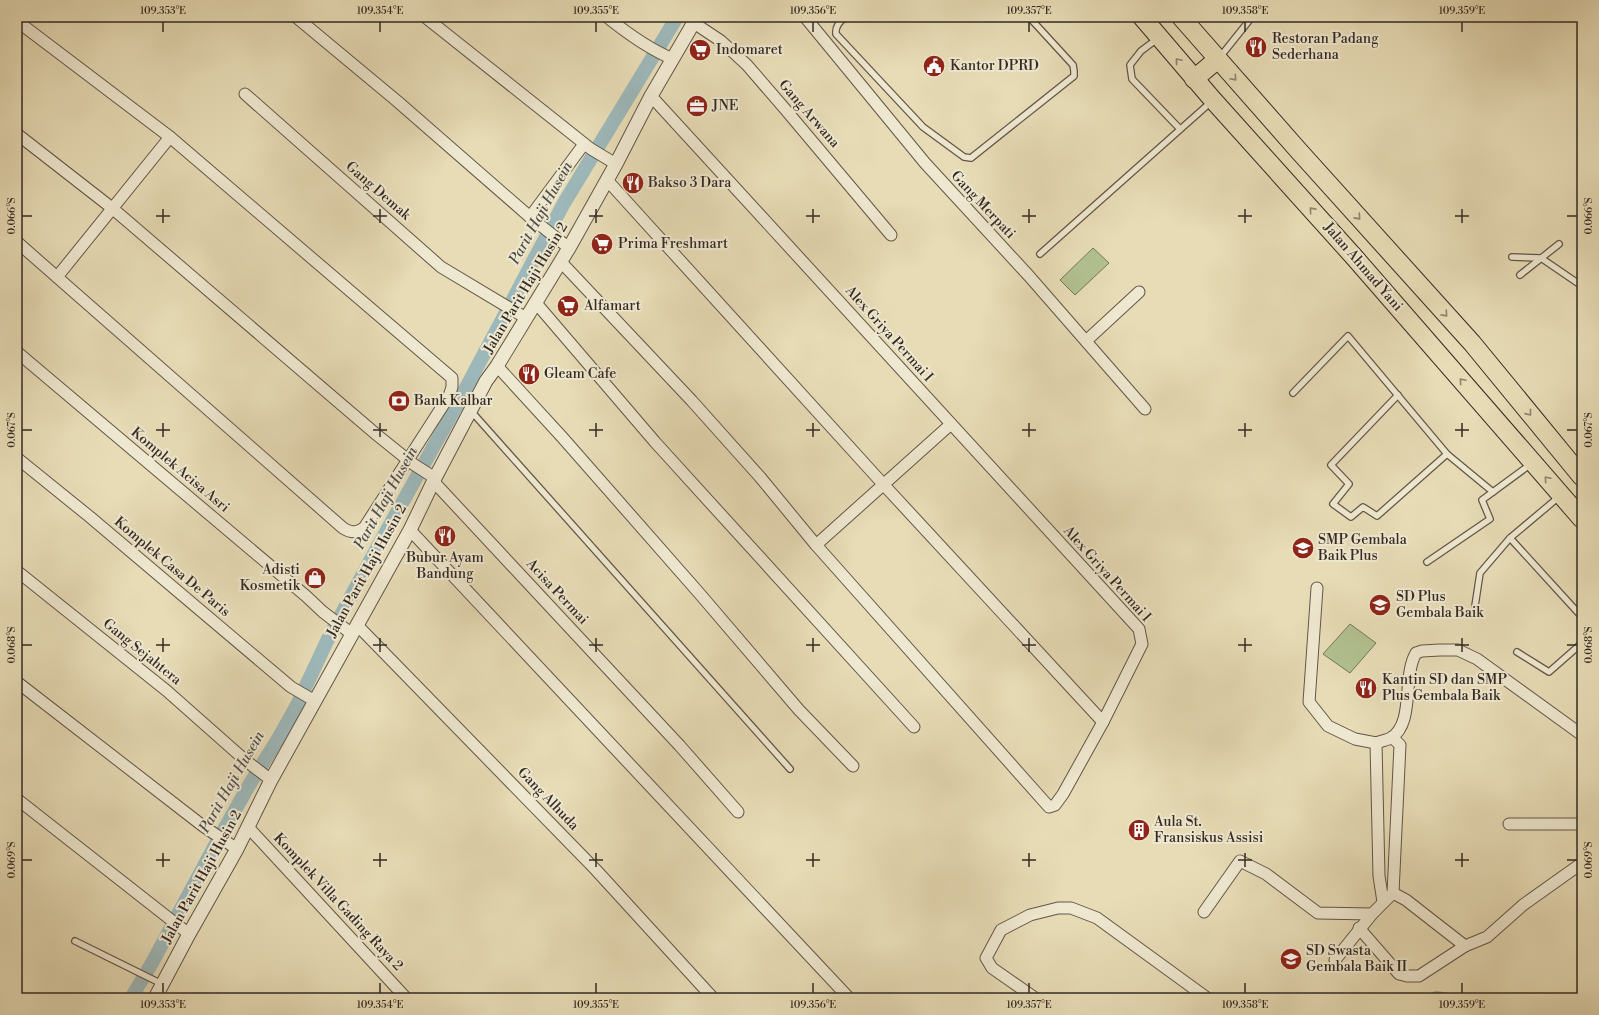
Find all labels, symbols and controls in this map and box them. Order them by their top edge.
text: 109.353°E [140,5,186,17]
text: 109.354°E [357,5,403,17]
text: 109.355°E [573,5,619,17]
text: 109.356°E [790,5,836,17]
text: 109.357°E [1006,5,1052,17]
text: 109.358°E [1222,5,1268,17]
text: 109.359°E [1439,5,1485,17]
place label: Restoran Padang Sederhana [1272,30,1379,64]
restaurant icon: Restoran Padang Sederhana [1243,34,1269,60]
supermarket icon: Indomaret [687,37,713,63]
place label: Indomaret [716,41,783,59]
public building icon: Kantor DPRD [921,53,947,79]
place label: Kantor DPRD [950,57,1039,75]
one-way arrow [1176,58,1183,65]
one-way arrow [1230,73,1237,81]
street label: Gang Arwana [775,76,844,152]
office icon: JNE [684,93,710,119]
place label: JNE [711,97,739,115]
street label: Gang Demak [342,158,415,225]
water label: Parit Haji Husein [504,158,577,269]
street label: Gang Merpati [947,167,1019,243]
restaurant icon: Bakso 3 Dara [620,170,646,196]
place label: Bakso 3 Dara [647,174,732,192]
text: 0.066°S [6,197,18,235]
text: 0.066°S [1583,197,1595,235]
one-way arrow [1309,207,1316,215]
one-way arrow [1353,212,1360,220]
street label: Jalan Ahmad Yani [1319,218,1407,315]
street label: Jalan Parit Haji Husin 2 [479,219,572,358]
supermarket icon: Prima Freshmart [589,231,615,257]
place label: Prima Freshmart [618,235,728,253]
street label: Alex Griya Permai I [841,282,937,386]
supermarket icon: Alfamart [555,293,581,319]
place label: Alfamart [583,297,641,315]
one-way arrow [1440,309,1447,316]
restaurant icon: Gleam Cafe [516,361,542,387]
place label: Gleam Cafe [544,365,616,383]
one-way arrow [1459,379,1466,386]
bank icon: Bank Kalbar [386,388,412,414]
place label: Bank Kalbar [413,392,493,410]
one-way arrow [1524,408,1531,416]
text: 0.067°S [6,412,18,448]
text: 0.067°S [1583,412,1595,448]
street label: Komplek Acisa Asri [127,423,233,517]
water label: Parit Haji Husein [349,443,422,554]
one-way arrow [1545,477,1552,484]
street label: Jalan Parit Haji Husin 2 [322,501,411,642]
street label: Komplek Casa De Paris [110,513,234,621]
street label: Alex Griya Permai I [1059,522,1155,626]
restaurant icon: Bubur Ayam Bandung [432,523,458,549]
place label: SMP Gembala Baik Plus [1317,531,1408,565]
school or university icon: SMP Gembala Baik Plus [1290,535,1316,561]
place label: Bubur Ayam Bandung [405,549,484,583]
street label: Acisa Permai [521,555,592,629]
place label: Adisti Kosmetik [240,561,301,595]
shop icon: Adisti Kosmetik [302,565,328,591]
place label: SD Plus Gembala Baik [1396,588,1484,622]
school or university icon: SD Plus Gembala Baik [1367,592,1393,618]
street label: Gang Sejahtera [99,615,186,690]
text: 0.068°S [6,626,18,664]
text: 0.068°S [1583,626,1595,664]
place label: Kantin SD dan SMP Plus Gembala Baik [1382,671,1507,705]
restaurant icon: Kantin SD dan SMP Plus Gembala Baik [1353,675,1379,701]
water label: Parit Haji Husein [195,727,269,837]
street label: Gang Alhuda [513,764,583,835]
street label: Jalan Parit Haji Husin 2 [157,807,246,948]
place label: Aula St. Fransiskus Assisi [1153,813,1264,847]
building icon: Aula St. Fransiskus Assisi [1126,817,1152,843]
street label: Komplek Villa Gading Raya 2 [269,829,407,975]
text: 0.069°S [6,841,18,879]
text: 0.069°S [1583,841,1595,879]
place label: SD Swasta Gembala Baik II [1306,942,1408,976]
school or university icon: SD Swasta Gembala Baik II [1278,946,1304,972]
text: 109.353°E [140,999,186,1011]
text: 109.354°E [357,999,403,1011]
text: 109.355°E [573,999,619,1011]
text: 109.356°E [790,999,836,1011]
text: 109.357°E [1006,999,1052,1011]
text: 109.358°E [1222,999,1268,1011]
text: 109.359°E [1439,999,1485,1011]

